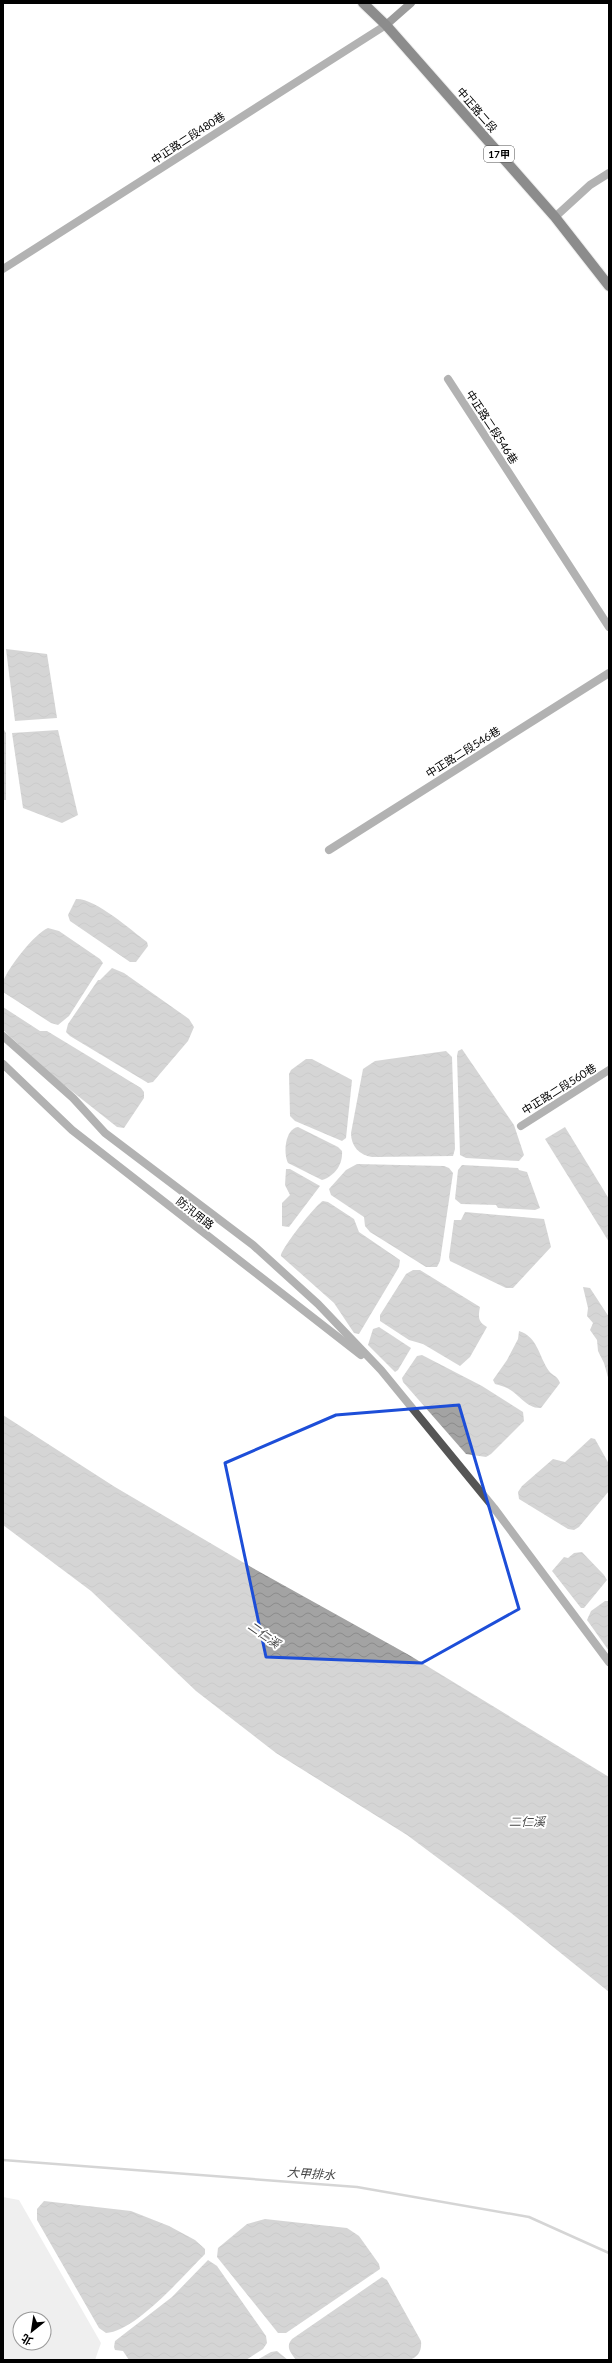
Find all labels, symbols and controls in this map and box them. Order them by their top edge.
street label: 中正路二段 [454,85,500,135]
street label: 中正路二段480巷 [148,109,227,166]
road number: 17甲 [484,146,514,162]
street label: 中正路二段546巷 [464,387,521,466]
street label: 中正路二段546巷 [423,724,502,780]
street label: 中正路二段560巷 [519,1061,598,1117]
street label: 防汛用路 [174,1194,217,1231]
water label: 二仁溪 [245,1618,285,1652]
water label: 二仁溪 [509,1814,547,1829]
water label: 大甲排水 [287,2164,336,2183]
north arrow [12,2311,52,2351]
text: 北 [19,2332,35,2348]

